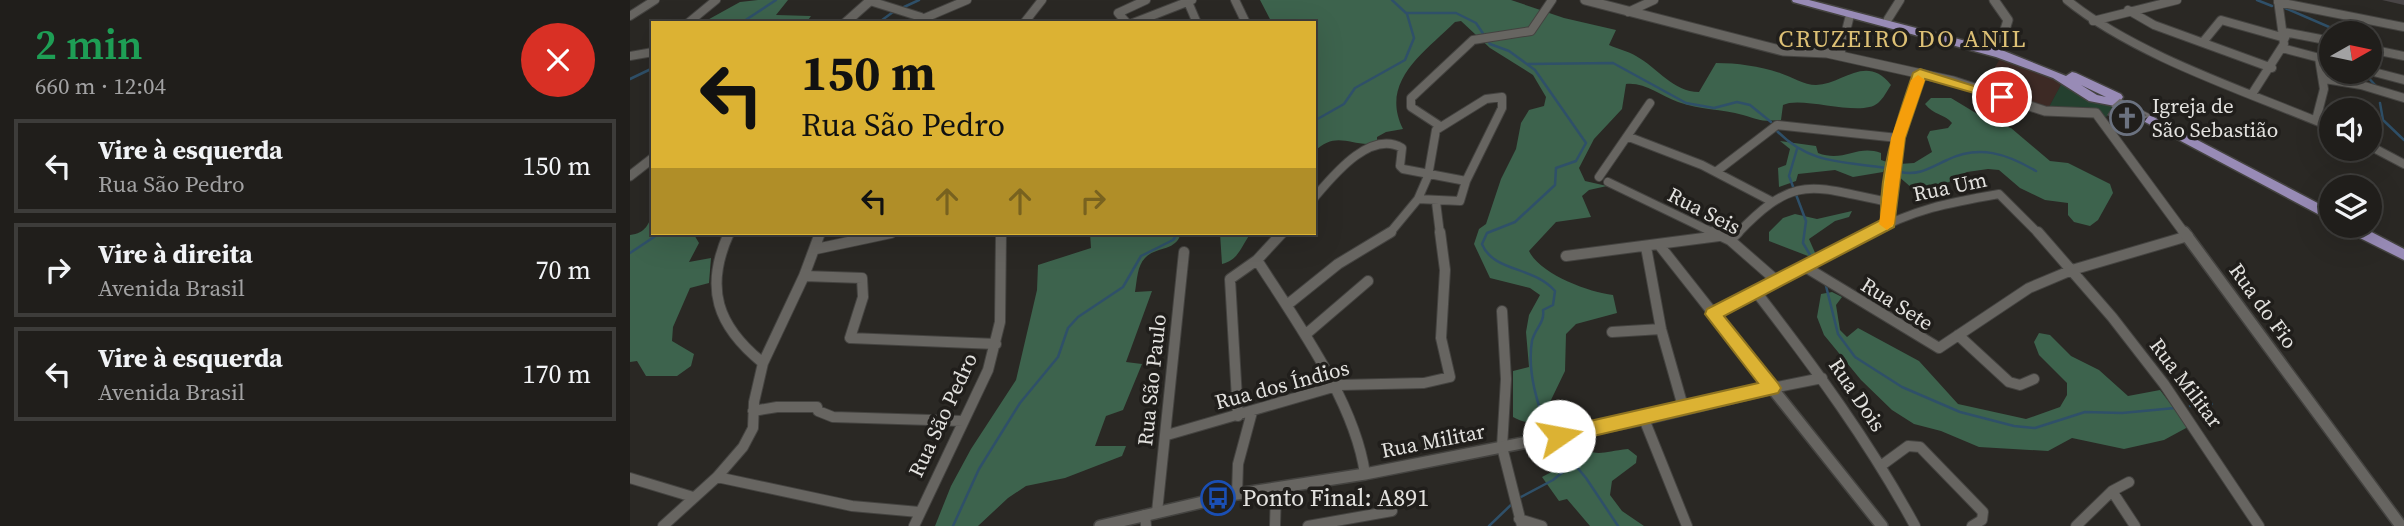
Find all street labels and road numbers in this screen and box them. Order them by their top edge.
street label: Rua Um [1910,165,1990,208]
street label: Rua Seis [1663,180,1746,241]
street label: Rua do Fio [2222,257,2304,354]
street label: Rua Sete [1856,270,1939,337]
street label: Rua São Paulo [1130,313,1173,447]
street label: Rua Militar [2143,332,2230,434]
street label: Rua São Pedro [901,348,984,482]
street label: Rua Dois [1822,352,1893,437]
street label: Rua dos Índios [1211,353,1352,416]
street label: Rua Militar [1378,416,1487,465]

